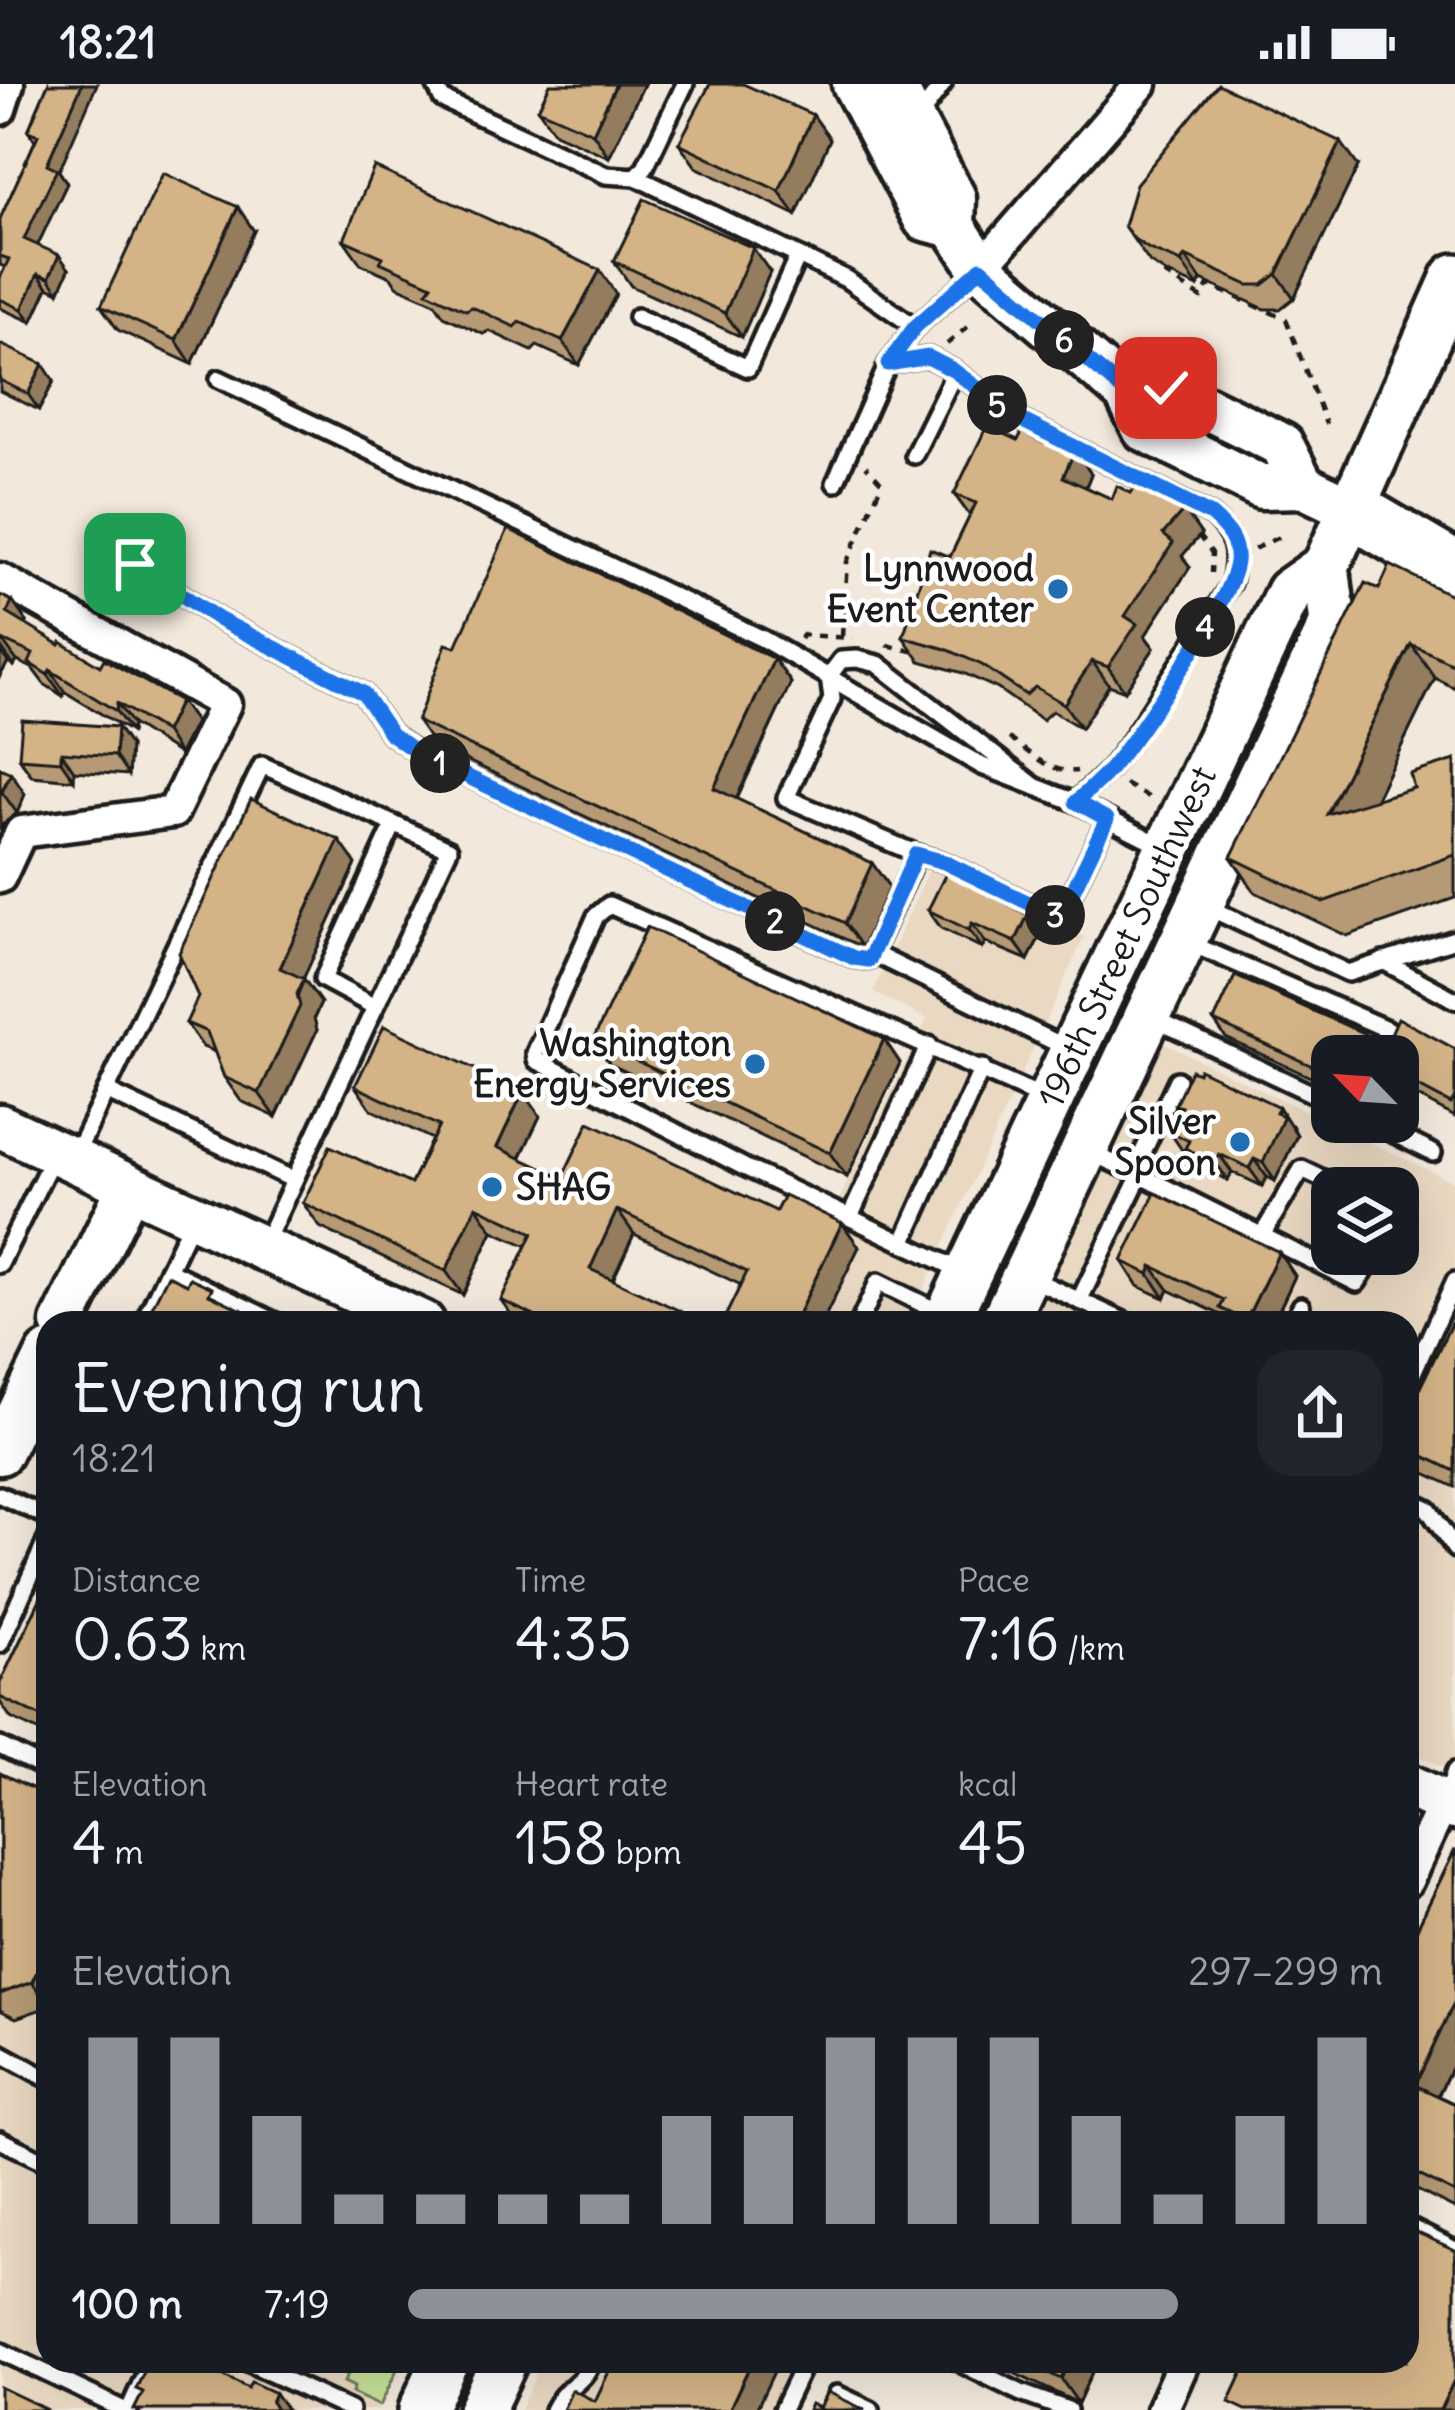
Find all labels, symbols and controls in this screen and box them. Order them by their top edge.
text: 18:21 [60,14,156,70]
pin: 6 [1034,310,1094,370]
text: 6 [1054,319,1074,361]
pin [1115,337,1217,439]
icon: check [1133,355,1199,421]
pin: 5 [967,375,1027,435]
text: 5 [988,384,1006,426]
pin [84,513,186,615]
icon: arrive [102,531,168,597]
place label: Lynnwood Event Center [827,546,1034,632]
marker: Lynnwood Event Center [1045,576,1071,602]
pin: 4 [1175,597,1235,657]
text: 4 [1195,606,1215,648]
pin: 1 [410,733,470,793]
text: 1 [433,742,447,784]
street label: 196th Street Southwest [1028,759,1226,1115]
pin: 3 [1025,885,1085,945]
pin: 2 [745,891,805,951]
text: 3 [1046,894,1064,936]
text: 2 [766,900,784,942]
place label: Washington Energy Services [473,1021,731,1107]
north arrow [1311,1035,1419,1143]
map controls [1311,1035,1419,1275]
marker: Washington Energy Services [742,1051,768,1077]
place label: Silver Spoon [1114,1099,1216,1185]
marker: Silver Spoon [1227,1129,1253,1155]
place label: SHAG [516,1165,611,1210]
button: layers [1311,1167,1419,1275]
marker: SHAG [479,1174,505,1200]
text: Evening run [72,1347,425,1430]
button: share [1257,1350,1383,1476]
text: 18:21 [72,1434,156,1483]
text: Distance [72,1559,201,1601]
text: Time [515,1559,586,1601]
text: Pace [958,1559,1030,1601]
text: 0.63 [72,1601,193,1676]
text: 4:35 [515,1601,632,1676]
text: 7:16 [958,1601,1059,1676]
text: km [193,1627,246,1669]
text: /km [1059,1627,1125,1669]
text: Elevation [72,1763,207,1805]
text: Heart rate [515,1763,668,1805]
text: kcal [958,1763,1017,1805]
text: 4 [72,1805,107,1880]
text: 158 [515,1805,608,1880]
text: 45 [958,1805,1027,1880]
text: m [107,1831,143,1873]
text: bpm [608,1831,682,1873]
text: Elevation [72,1947,232,1996]
text: 297–299 m [1188,1947,1383,1996]
text: 100 m [72,2280,182,2329]
text: 7:19 [264,2280,330,2329]

